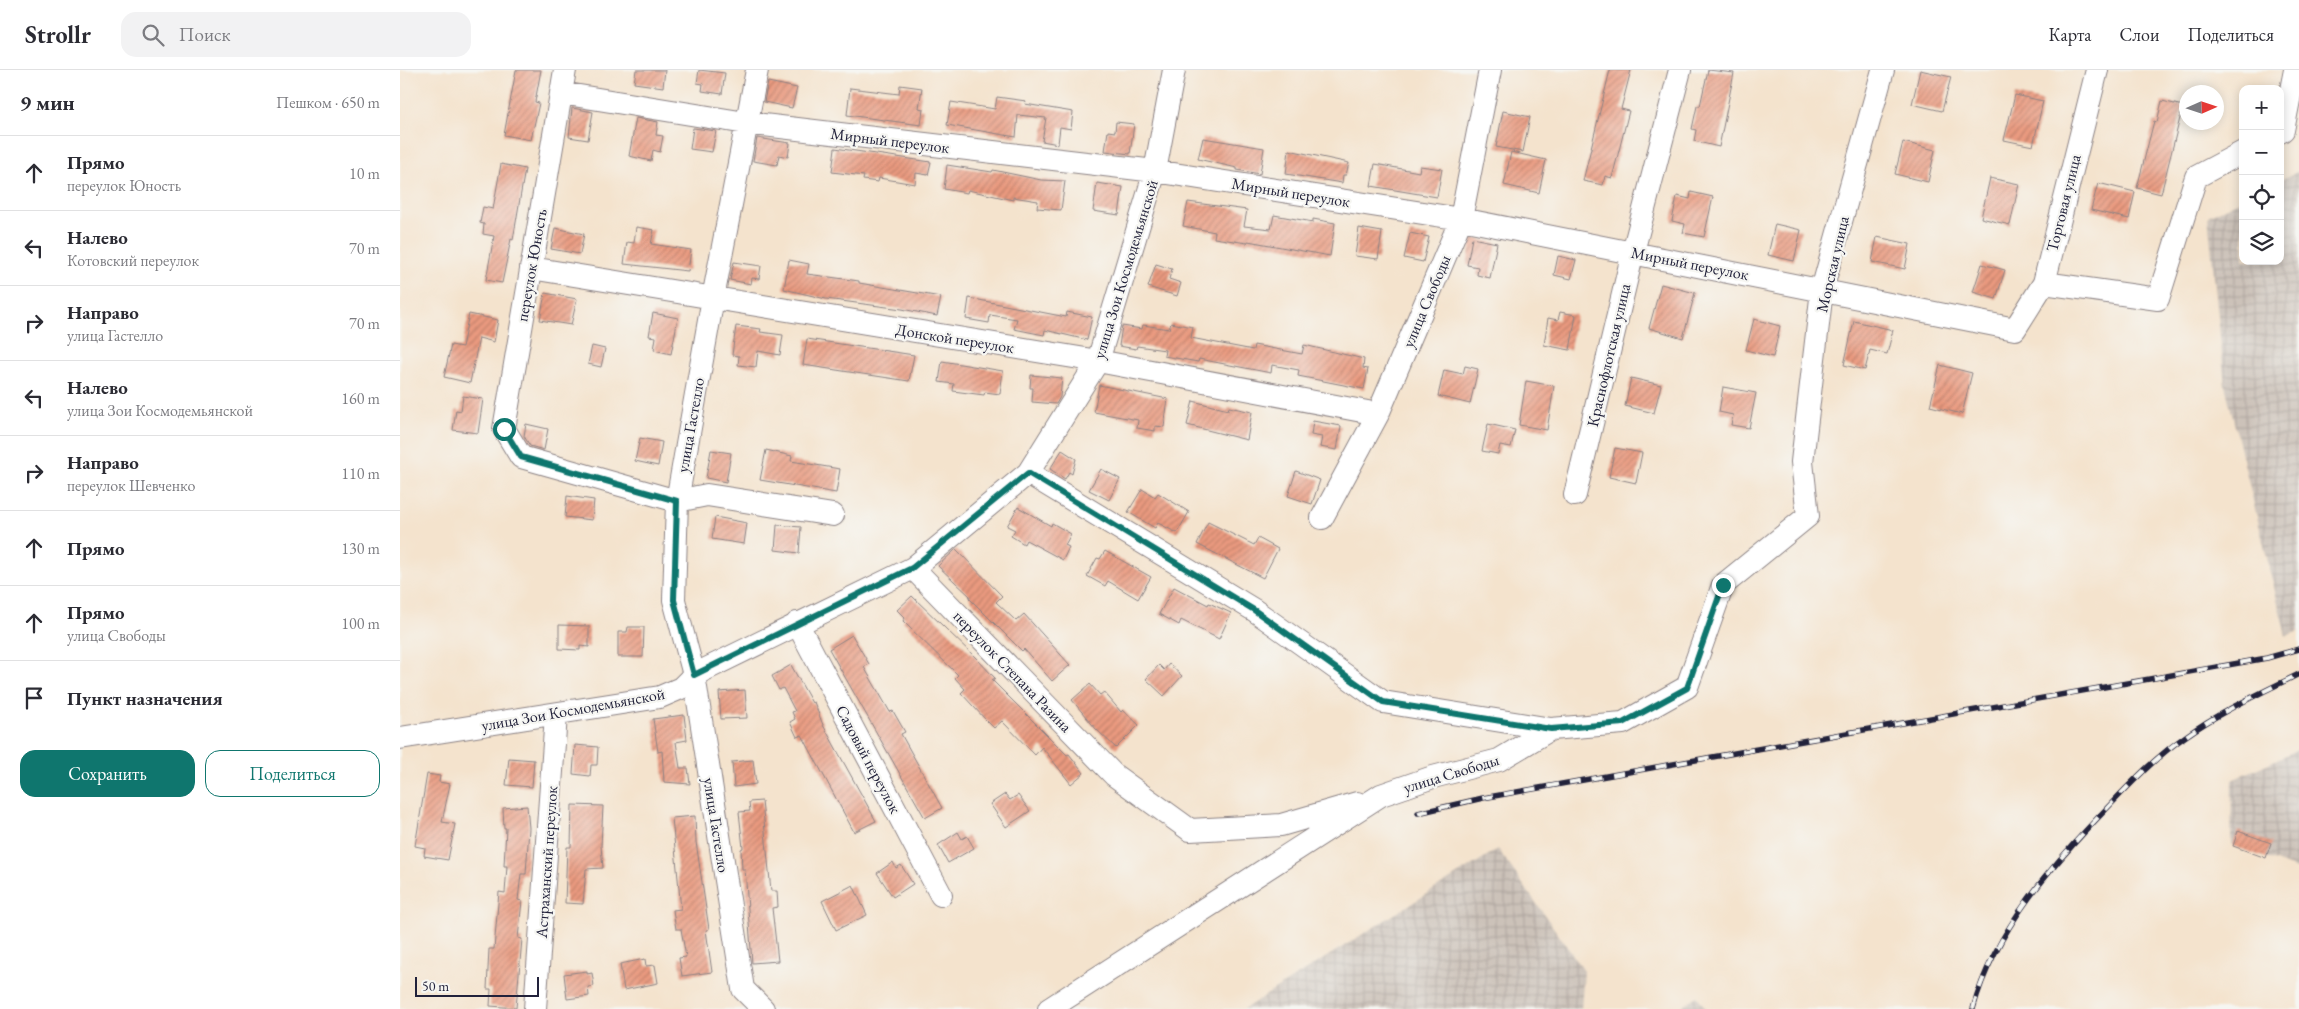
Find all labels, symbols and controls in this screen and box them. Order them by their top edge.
search box [121,12,471,57]
text: Strollr [25,19,91,50]
icon: search [139,21,167,49]
text: Поиск [179,22,231,47]
text: Карта [2049,23,2092,46]
text: Слои [2120,23,2159,46]
text: Поделиться [2187,23,2274,46]
north arrow [2179,85,2224,130]
map controls [2239,85,2284,265]
button: + [2239,85,2284,130]
text: 9 мин [20,89,75,116]
text: Пешком · 650 m [276,92,380,113]
street label: Мирный переулок [829,123,951,158]
button: − [2239,130,2284,175]
text: Прямо [67,150,125,175]
street label: Торговая улица [2041,152,2086,254]
icon: ahead [20,159,48,187]
text: 10 m [349,163,380,184]
street label: Мирный переулок [1230,173,1352,212]
text: переулок Юность [67,175,181,196]
button: locate [2239,175,2284,220]
street label: улица Зои Космодемьянской [1088,177,1163,361]
street label: переулок Юность [511,207,552,323]
street label: Морская улица [1811,213,1854,314]
button: layers [2239,220,2284,265]
text: Налево [67,225,128,250]
icon: left [20,234,48,262]
text: 70 m [349,238,380,259]
street label: Мирный переулок [1629,242,1751,285]
text: Котовский переулок [67,250,199,271]
street label: улица Свободы [1397,251,1456,351]
street label: Краснофлотская улица [1582,281,1635,429]
text: Направо [67,300,139,325]
icon: right [20,309,48,337]
text: 70 m [349,313,380,334]
street label: Донской переулок [894,319,1016,358]
text: улица Гастелло [67,325,163,346]
text: Налево [67,375,128,400]
street label: улица Гастелло [672,376,709,474]
icon: left [20,384,48,412]
text: 160 m [341,388,380,409]
text: улица Зои Космодемьянской [67,400,253,421]
route start [493,418,516,441]
text: Направо [67,450,139,475]
icon: right [20,459,48,487]
text: 110 m [341,463,380,484]
text: переулок Шевченко [67,475,195,496]
icon: ahead [20,534,48,562]
text: Прямо [67,536,125,561]
text: 130 m [341,538,380,559]
route end [1712,574,1735,597]
text: Прямо [67,600,125,625]
street label: переулок Степана Разина [949,606,1077,737]
icon: ahead [20,609,48,637]
text: 100 m [341,613,380,634]
text: улица Свободы [67,625,166,646]
street label: улица Зои Космодемьянской [480,683,667,736]
icon: arrive [20,684,48,712]
text: Пункт назначения [67,686,223,711]
street label: Садовый переулок [831,701,906,817]
street label: улица Свободы [1401,749,1502,798]
button: Сохранить [20,750,195,797]
button: Поделиться [205,750,380,797]
street label: улица Гастелло [699,776,734,874]
street label: Астраханский переулок [531,785,562,940]
scale bar [415,974,539,997]
text: 50 m [422,977,449,995]

